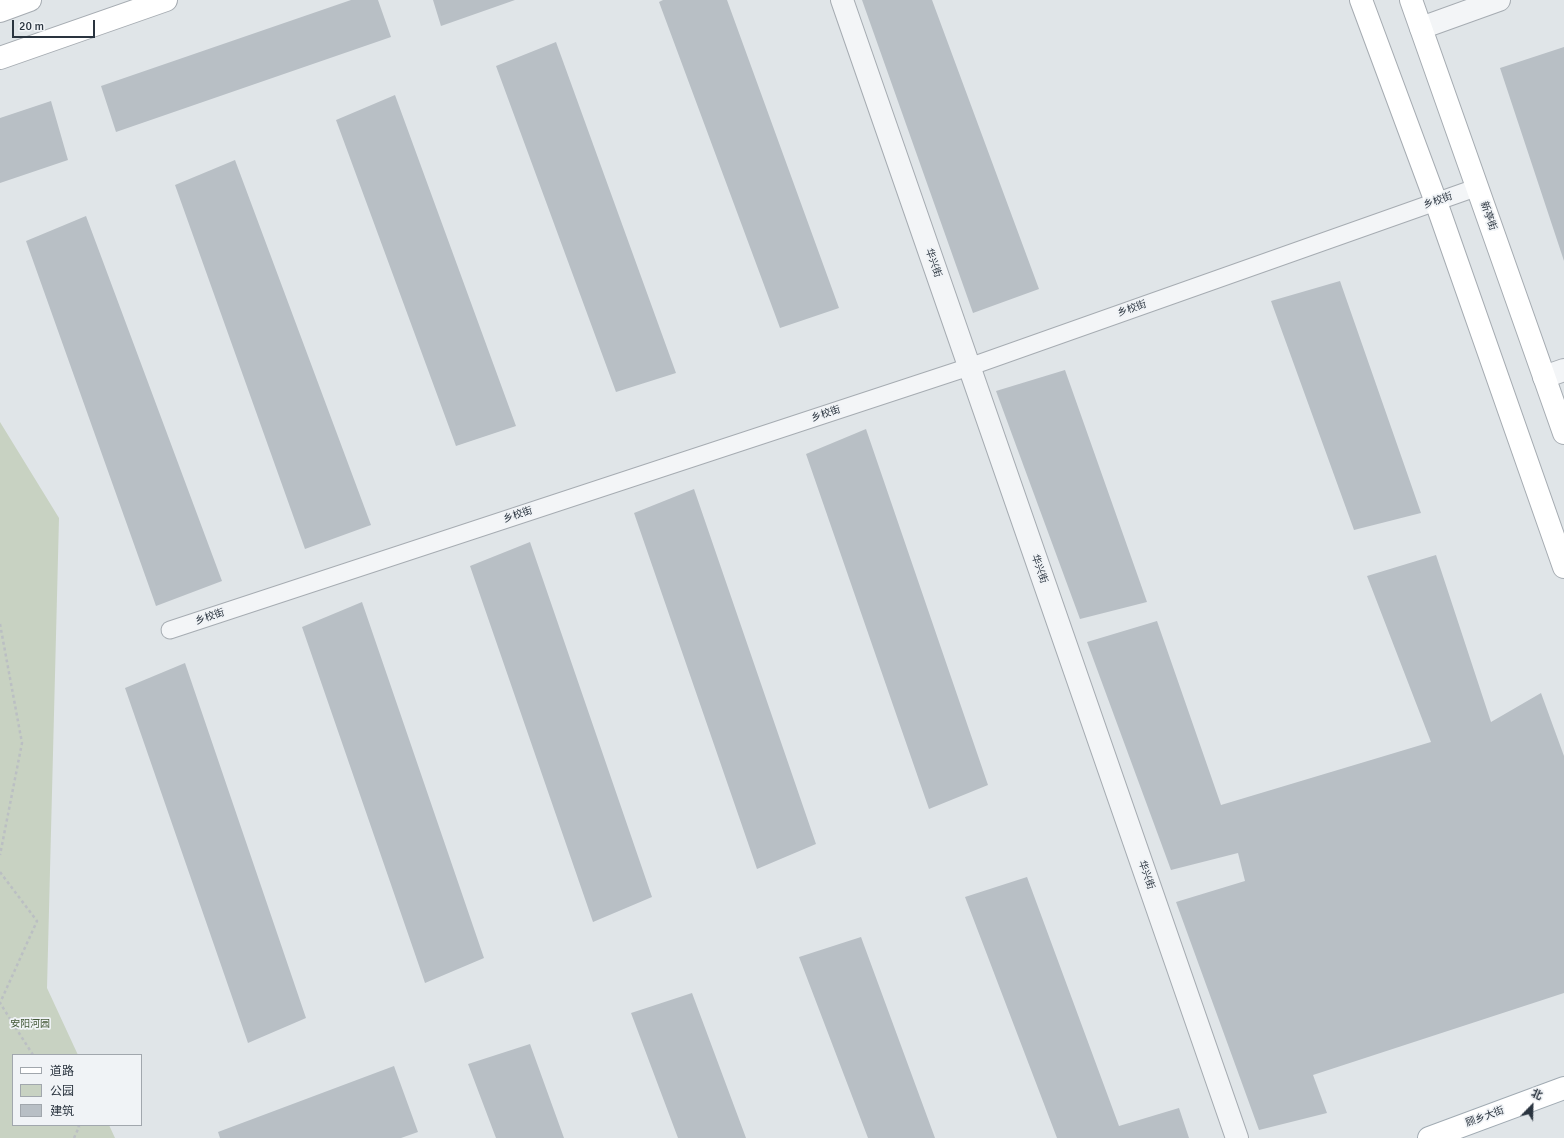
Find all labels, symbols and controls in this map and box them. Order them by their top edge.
scale bar [14,12,97,38]
text: 20 m [19,19,44,34]
street label: 乡校街 [1422,190,1454,212]
street label: 新亭街 [1477,200,1499,232]
street label: 华兴街 [922,247,944,279]
street label: 乡校街 [1116,298,1148,320]
street label: 乡校街 [810,404,842,424]
street label: 乡校街 [502,505,534,525]
street label: 华兴街 [1028,553,1050,585]
street label: 乡校街 [194,607,226,627]
street label: 华兴街 [1135,859,1157,891]
park label: 安阳河园 [10,1018,50,1030]
legend [12,1054,142,1126]
text: 道路 [50,1064,74,1079]
text: 公园 [50,1084,74,1099]
north arrow [1512,1086,1552,1126]
text: 北 [1529,1086,1544,1103]
text: 建筑 [50,1104,74,1119]
street label: 顾乡大街 [1464,1105,1506,1129]

